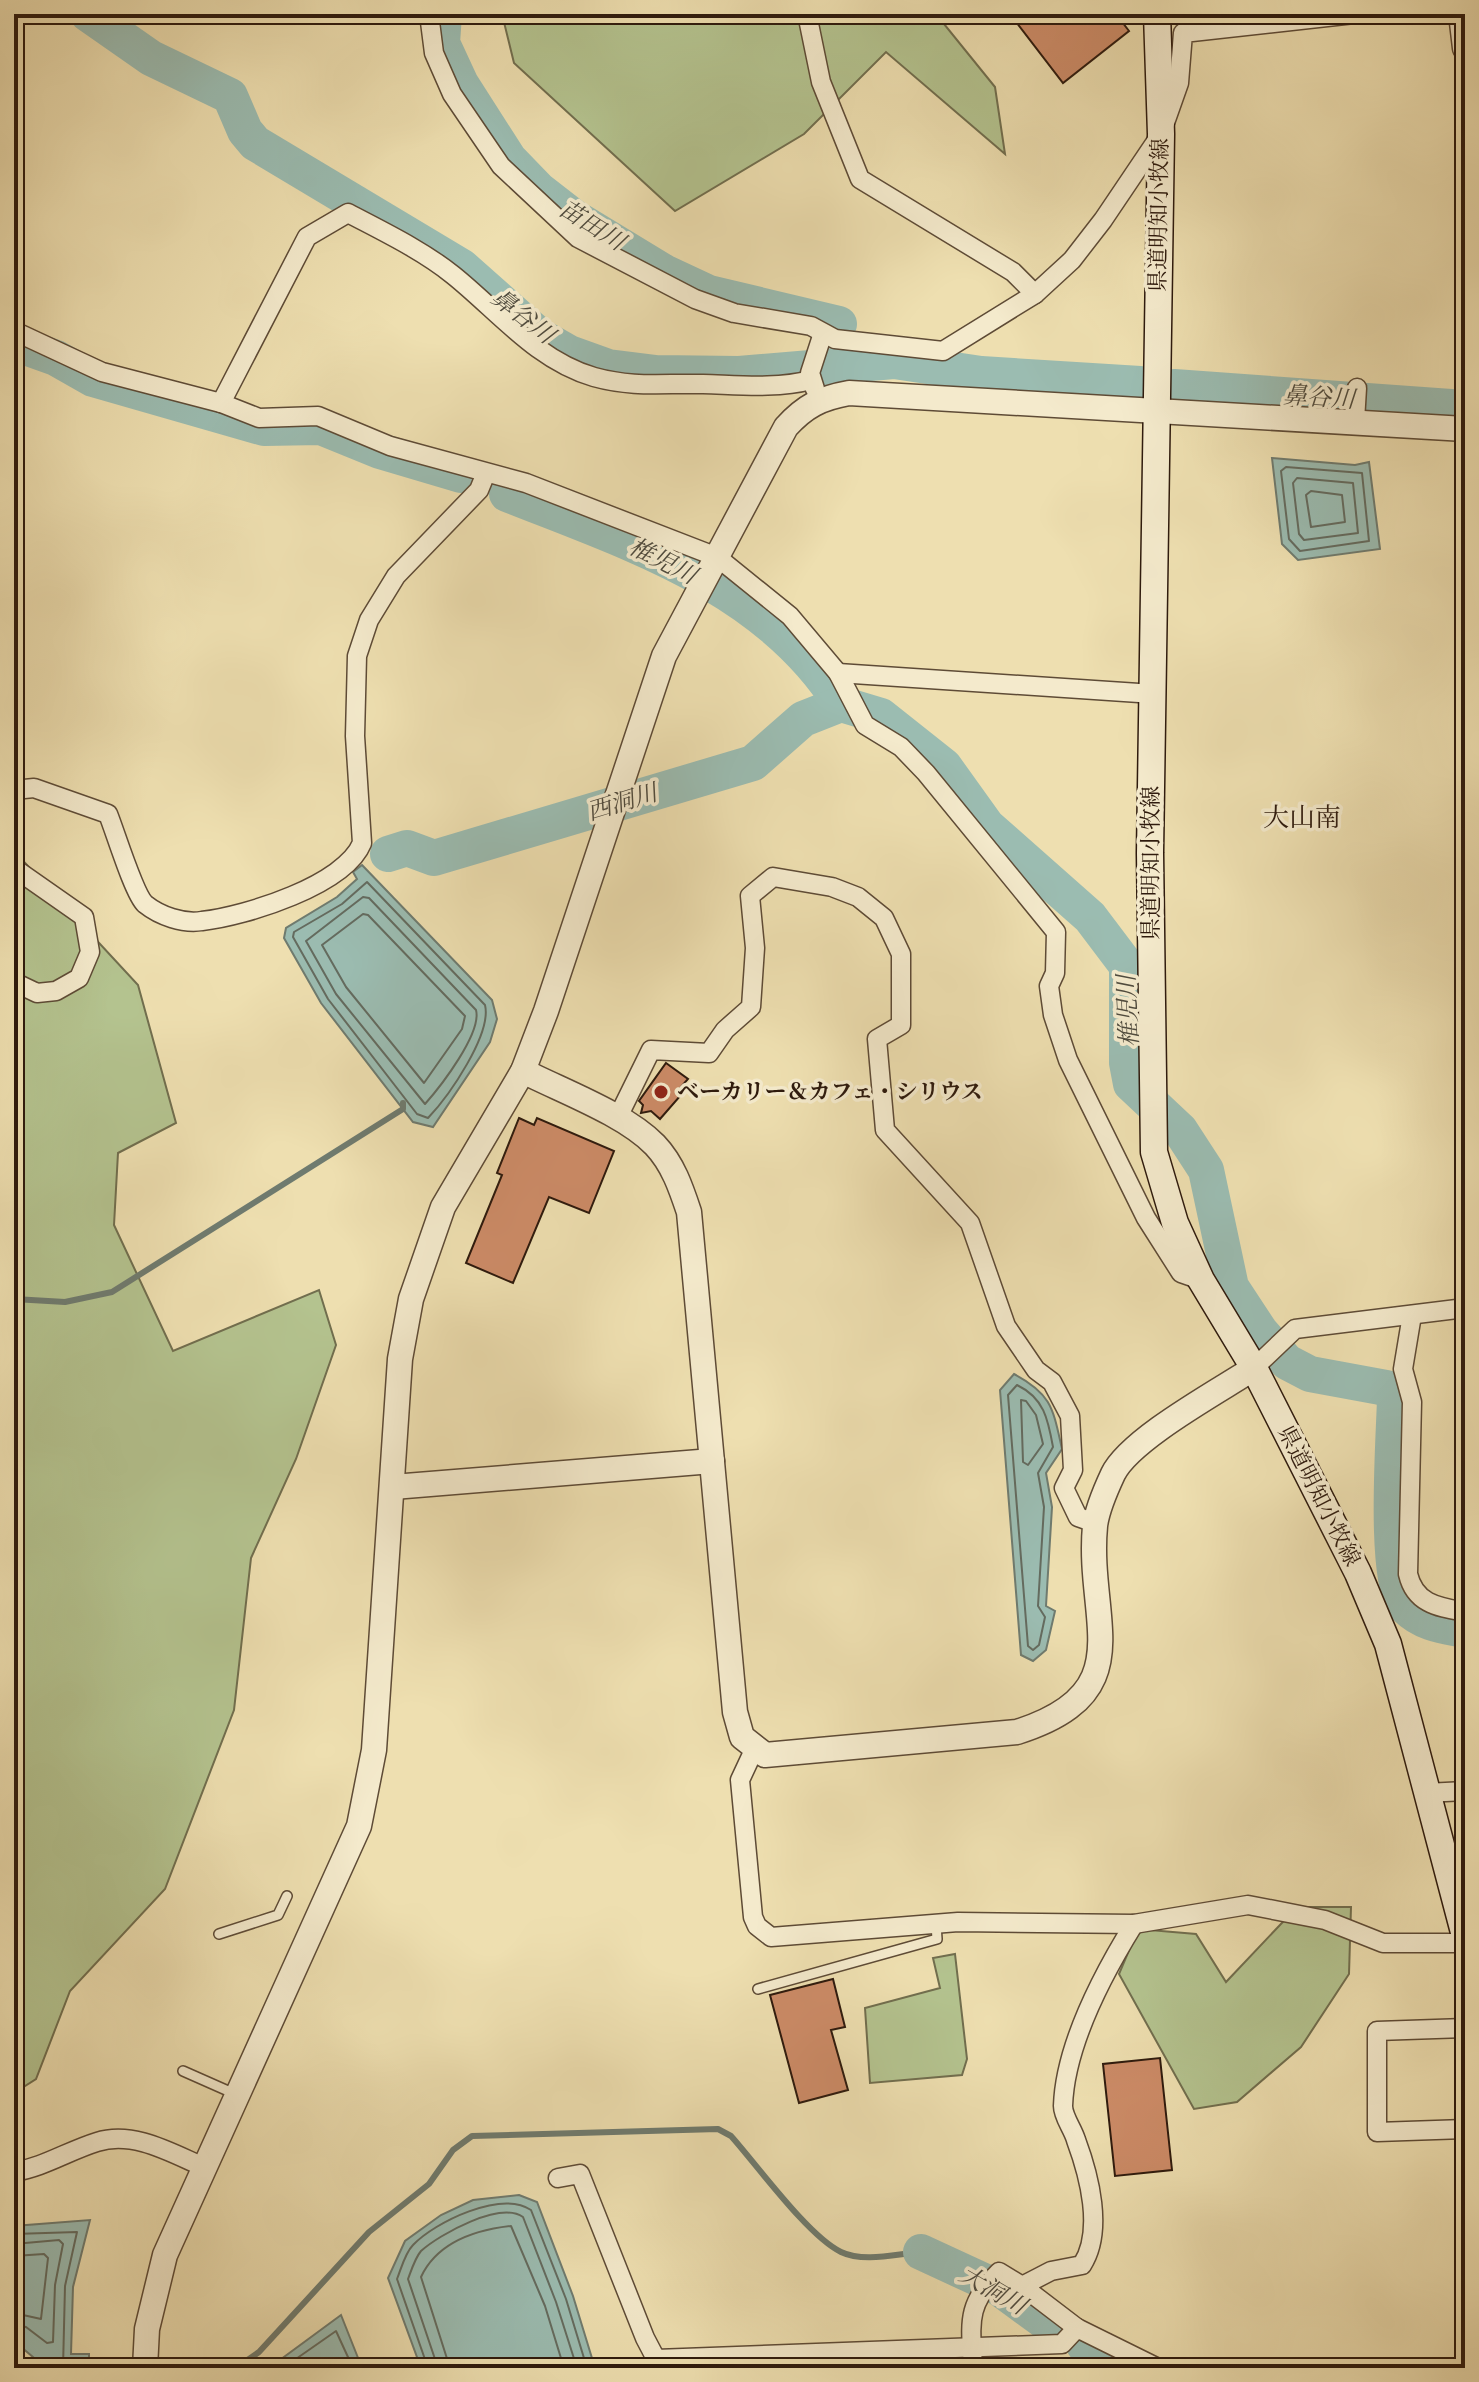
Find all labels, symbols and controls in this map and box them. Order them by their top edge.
street label: 県道明知小牧線 [1143,138,1175,292]
water label: 苗田川 [553,192,634,259]
water label: 鼻谷川 [485,281,564,353]
water label: 鼻谷川 [1282,379,1359,416]
water label: 椎児川 [624,530,705,593]
water label: 西洞川 [583,775,664,828]
street label: 県道明知小牧線 [1136,786,1166,940]
district label: 大山南 [1263,800,1341,835]
water label: 椎児川 [1110,971,1146,1048]
place label: ベーカリー＆カフェ・シリウス [677,1077,983,1107]
marker: ベーカリー＆カフェ・シリウス [652,1083,670,1101]
street label: 県道明知小牧線 [1271,1421,1367,1571]
water label: 大洞川 [954,2258,1035,2323]

